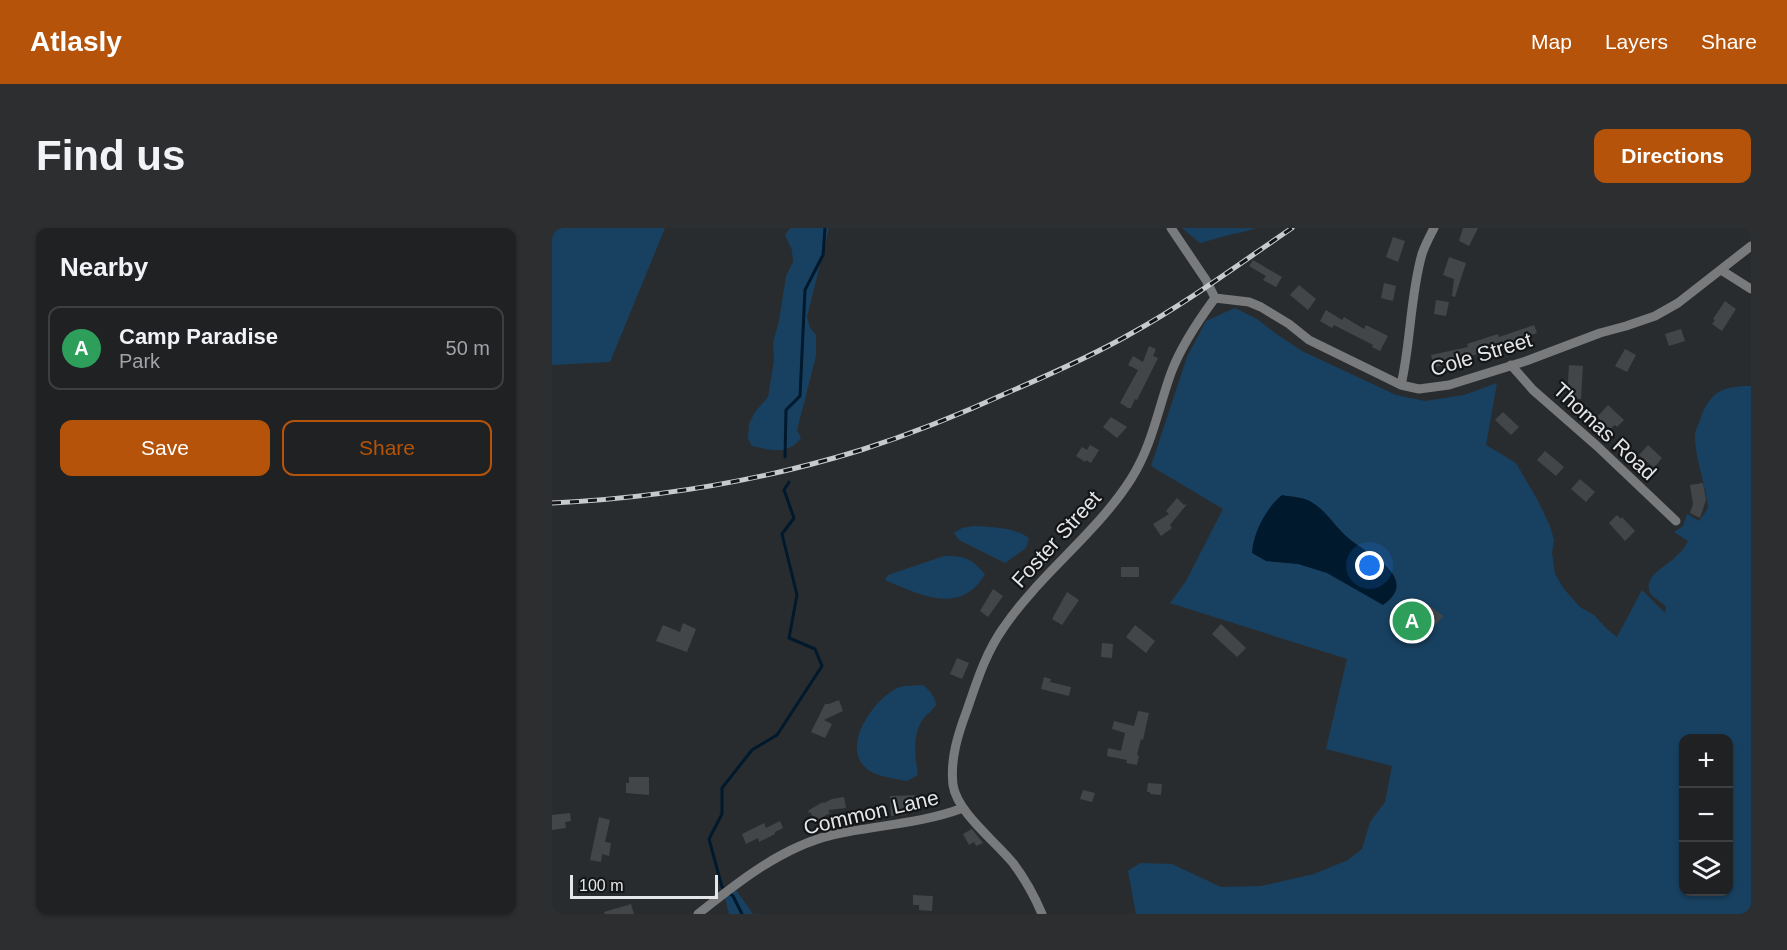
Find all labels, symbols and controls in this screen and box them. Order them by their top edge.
text: Atlasly [30,26,122,57]
text: Map [1531,30,1572,53]
text: Layers [1605,30,1668,53]
text: Share [1701,30,1757,53]
button: Directions [1594,129,1751,183]
text: Find us [36,132,185,179]
text: Nearby [60,252,148,282]
text: Camp Paradise [119,324,278,349]
street label: Cole Street [1427,328,1535,380]
text: A [74,337,89,359]
text: 50 m [446,337,490,359]
text: Park [119,350,160,372]
street label: Thomas Road [1549,378,1661,484]
button: Save [60,420,270,476]
button: Share [282,420,492,476]
street label: Foster Street [1007,486,1105,592]
your location [1355,551,1384,580]
pin: A [1392,598,1432,644]
map controls [1679,734,1733,896]
button: + [1679,734,1733,788]
street label: Common Lane [801,785,941,839]
button: − [1679,788,1733,842]
button: layers [1679,842,1733,896]
scale bar [570,872,718,900]
text: 100 m [579,877,623,894]

